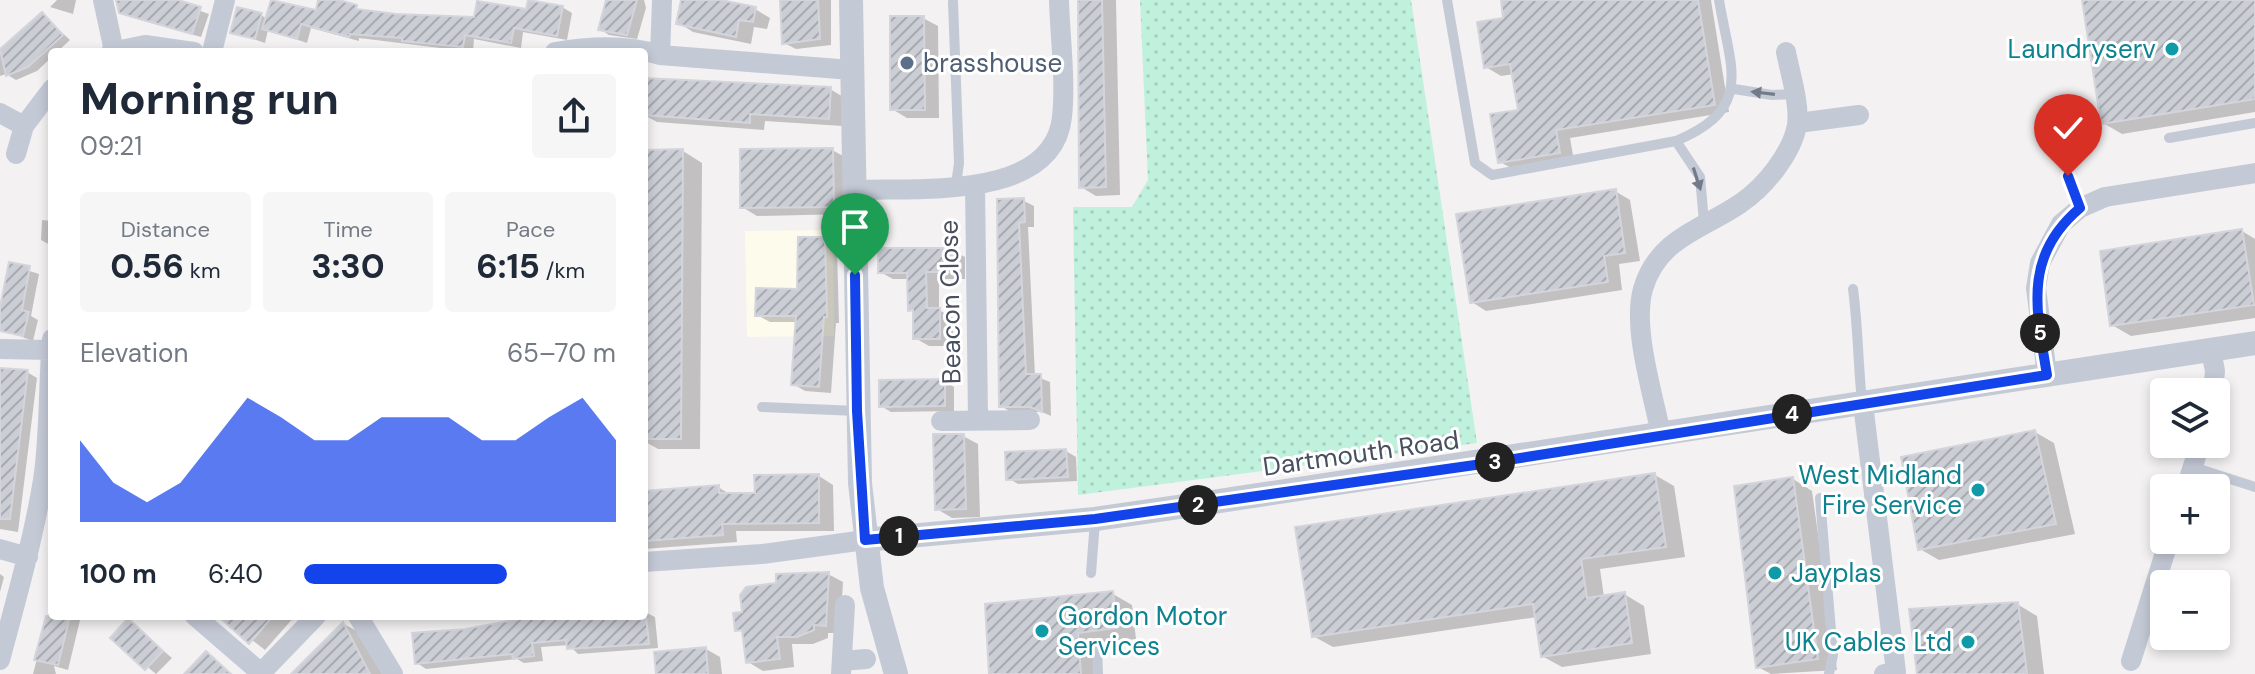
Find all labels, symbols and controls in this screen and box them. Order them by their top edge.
place label: Laundryserv [2008,32,2156,66]
marker: Laundryserv [2163,40,2181,58]
place label: brasshouse [923,46,1062,80]
marker: brasshouse [898,54,916,72]
text: Morning run [80,70,339,128]
button: share [532,74,616,158]
one-way arrow [1750,86,1775,99]
pin [2034,94,2102,176]
icon: check [2046,106,2090,150]
text: 09:21 [80,129,142,163]
one-way arrow [1691,167,1704,191]
pin [821,193,889,275]
icon: arrive [833,205,877,249]
text: Distance [121,215,210,244]
text: Time [323,215,373,244]
text: Pace [506,215,555,244]
street label: Beacon Close [932,220,968,384]
text: 0.56 [110,244,184,289]
text: 3:30 [311,244,385,289]
text: 6:15 [476,244,540,289]
text: km [184,256,221,285]
text: /km [540,256,585,285]
pin: 5 [2020,313,2060,353]
text: 5 [2033,318,2047,347]
text: Elevation [80,336,188,370]
text: 65–70 m [507,336,616,370]
map controls [2150,378,2230,650]
button: layers [2150,378,2230,458]
pin: 4 [1772,394,1812,434]
text: 4 [1785,399,1799,428]
street label: Dartmouth Road [1261,422,1461,484]
pin: 3 [1475,442,1515,482]
text: 3 [1488,447,1502,476]
place label: West Midland Fire Service [1798,458,1962,522]
button: + [2150,474,2230,554]
marker: West Midland Fire Service [1969,481,1987,499]
pin: 2 [1178,485,1218,525]
text: 2 [1192,490,1204,519]
pin: 1 [879,516,919,556]
text: 1 [895,521,903,550]
place label: Jayplas [1791,556,1882,590]
text: 100 m [80,557,157,591]
text: 6:40 [208,557,263,591]
marker: Jayplas [1766,564,1784,582]
button: − [2150,570,2230,650]
place label: Gordon Motor Services [1058,599,1227,663]
marker: Gordon Motor Services [1033,622,1051,640]
place label: UK Cables Ltd [1785,625,1952,659]
marker: UK Cables Ltd [1959,633,1977,651]

